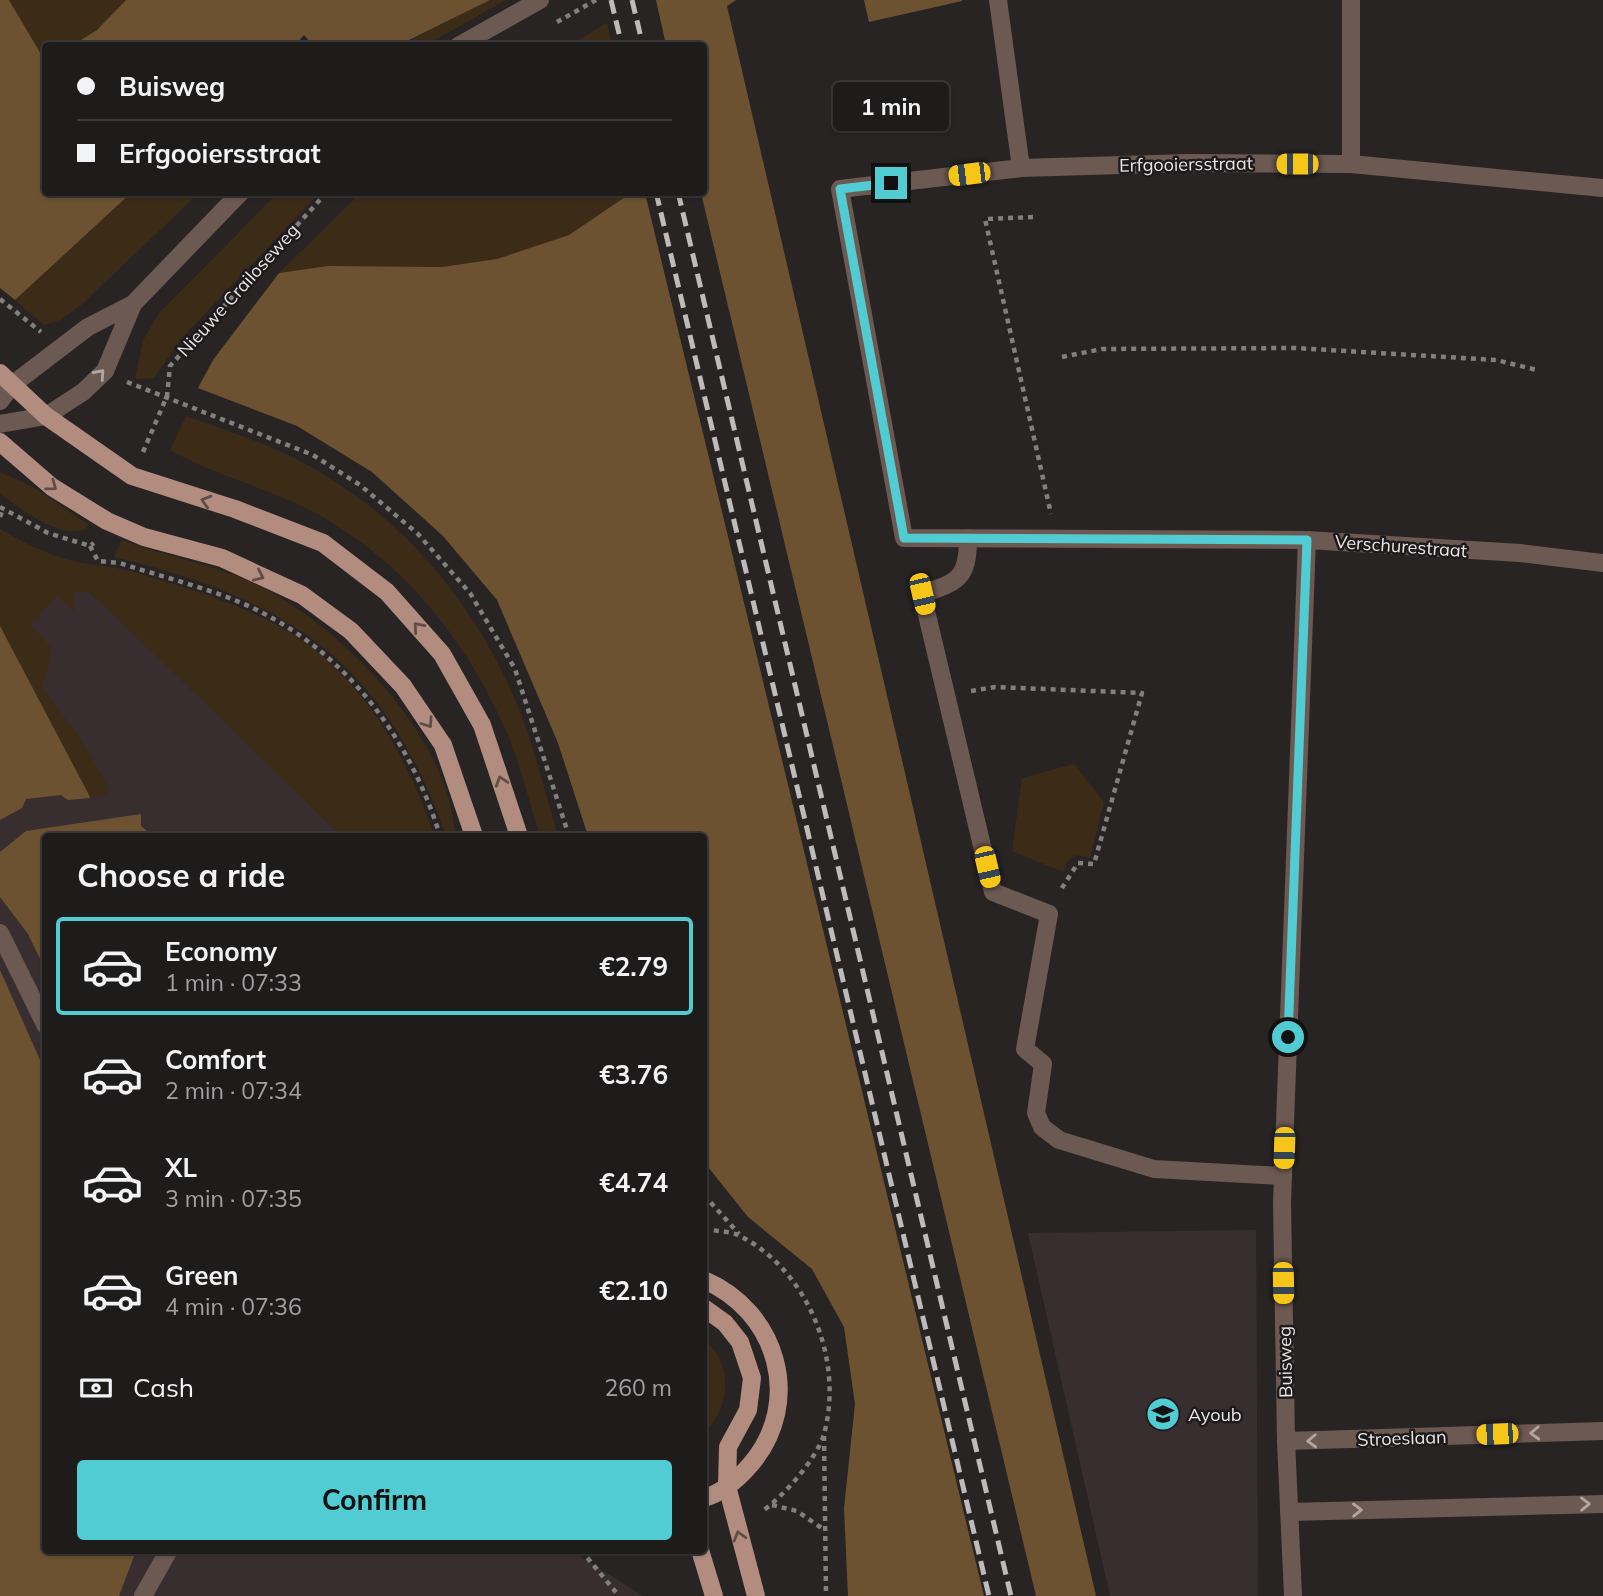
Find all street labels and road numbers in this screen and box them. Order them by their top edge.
street label: Erfgooiersstraat [1119,151,1253,177]
street label: Nieuwe Crailoseweg [172,219,304,361]
street label: Verschurestraat [1334,530,1468,562]
street label: Buisweg [1273,1326,1297,1398]
street label: Stroeslaan [1357,1425,1447,1451]

